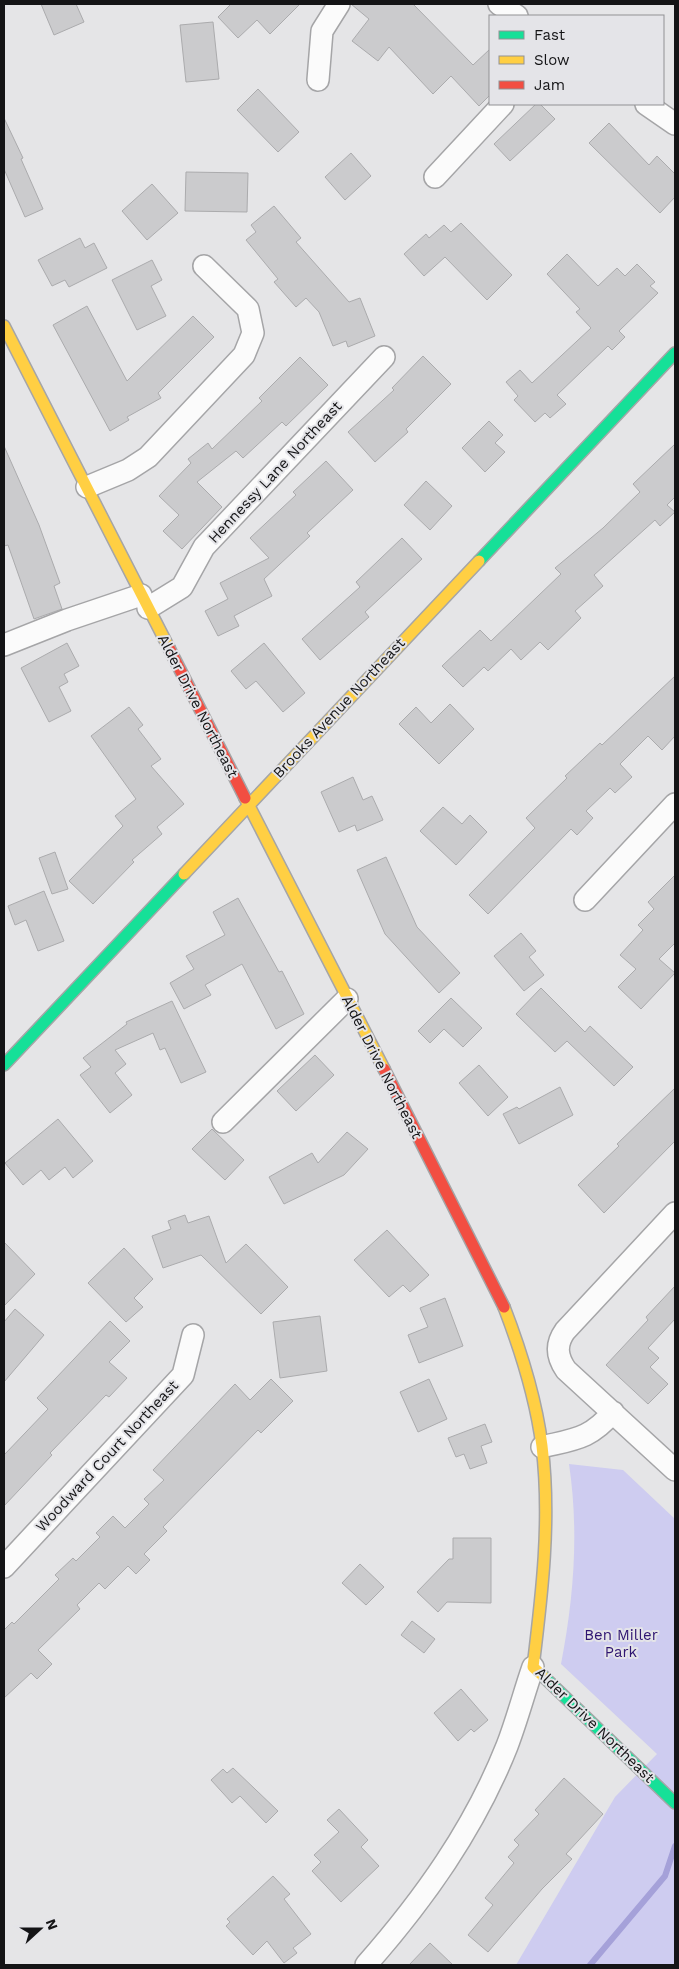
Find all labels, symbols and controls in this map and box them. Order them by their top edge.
legend [489,15,664,105]
text: Fast [534,26,566,44]
text: Slow [534,51,570,69]
text: Jam [534,76,565,94]
street label: Hennessy Lane Northeast [204,397,346,547]
street label: Alder Drive Northeast [154,631,242,781]
street label: Brooks Avenue Northeast [269,634,409,782]
street label: Alder Drive Northeast [338,992,426,1142]
street label: Woodward Court Northeast [32,1376,182,1536]
park label: Ben Miller Park [584,1626,658,1661]
street label: Alder Drive Northeast [532,1664,659,1787]
north arrow [15,1904,65,1954]
text: N [43,1917,61,1932]

